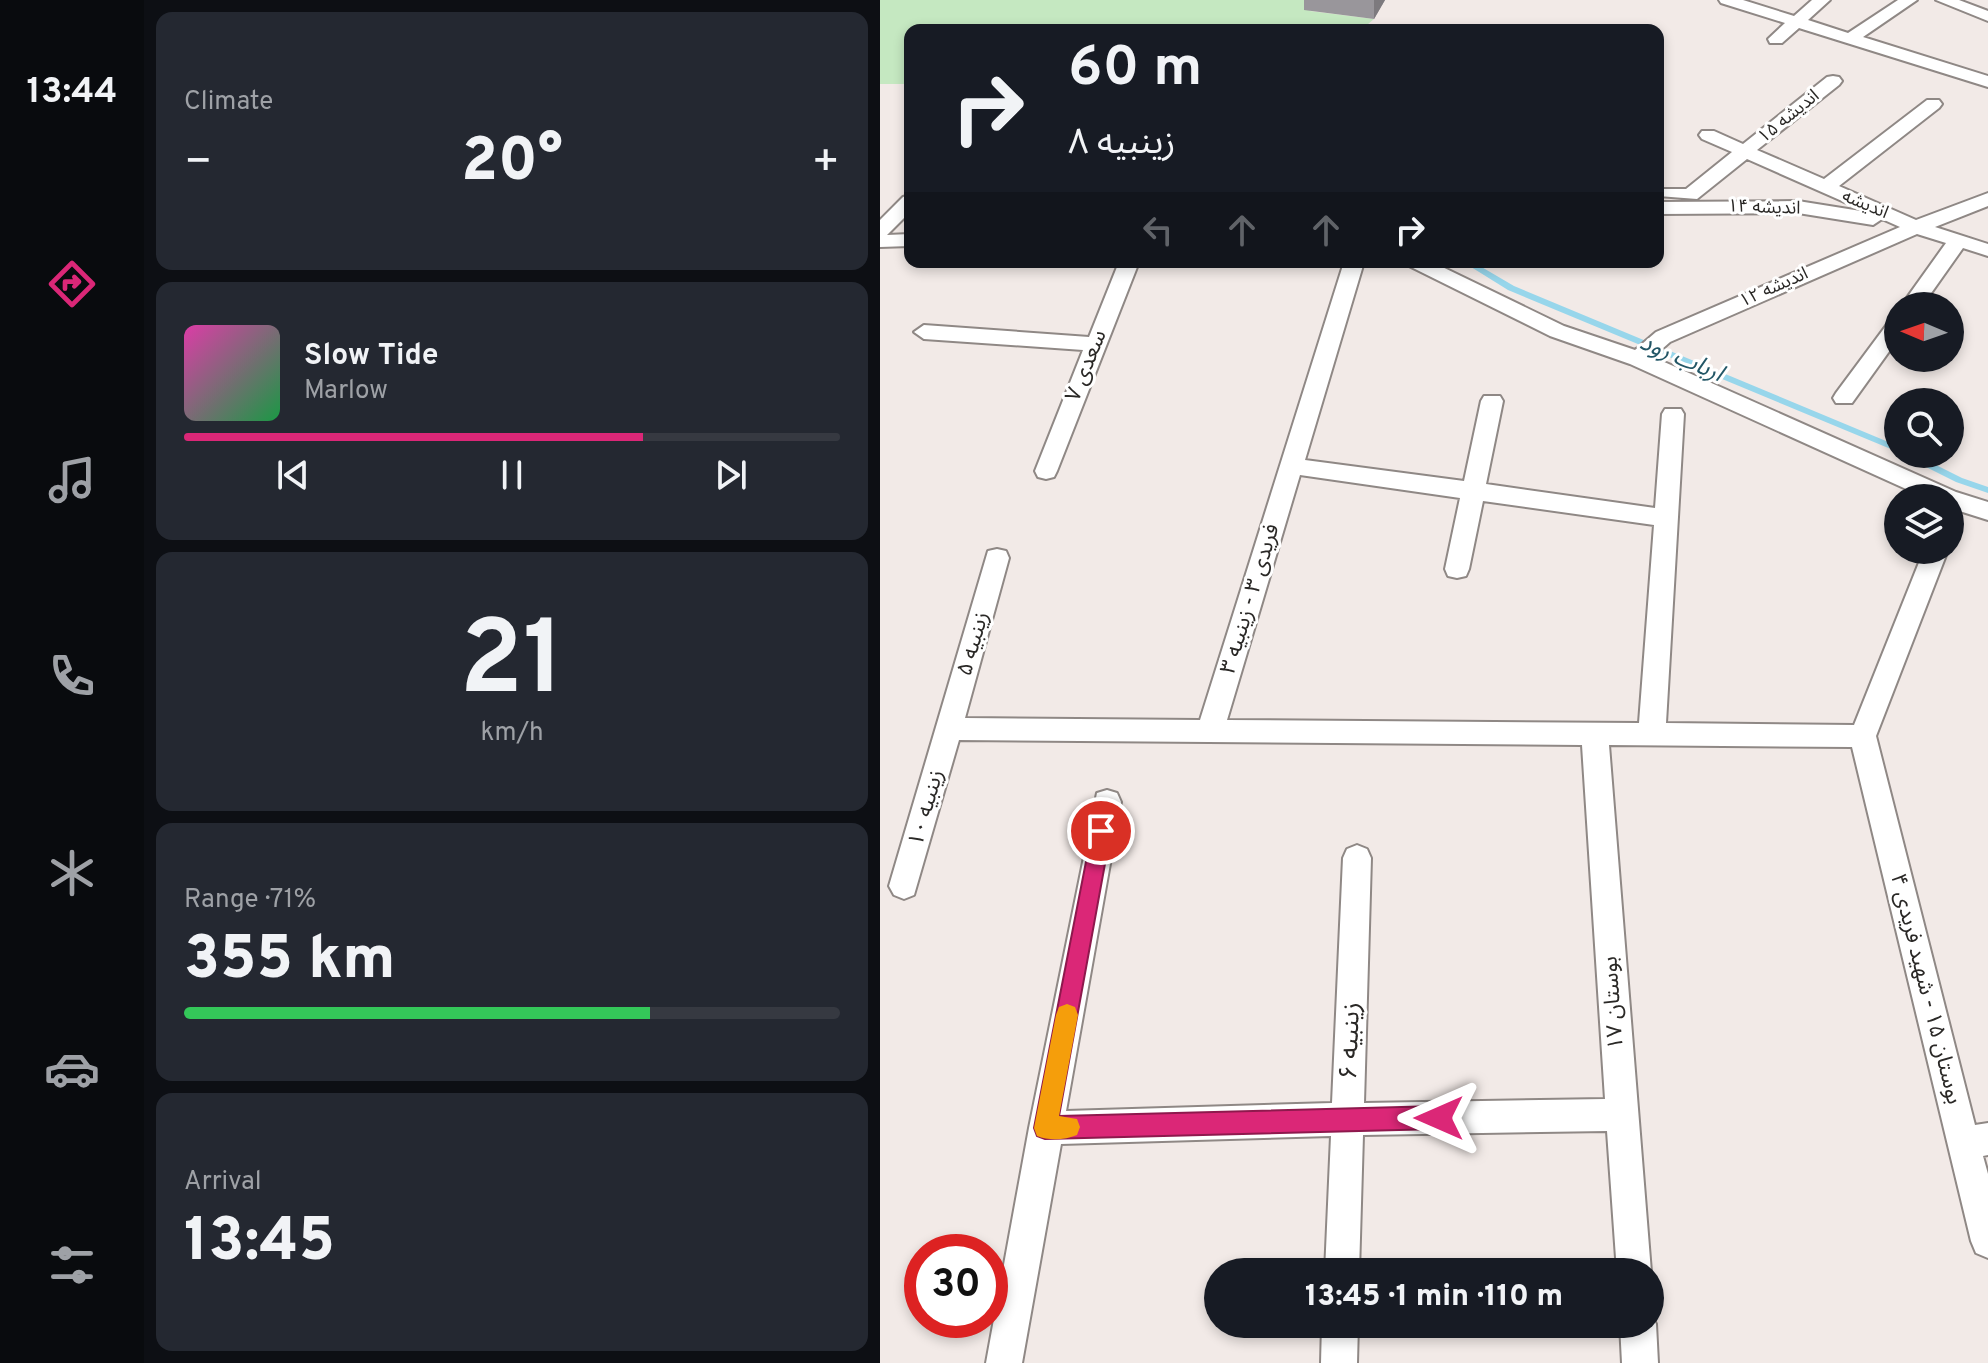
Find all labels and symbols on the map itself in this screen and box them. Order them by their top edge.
street label: اندیشه ۱۵ [1753,85,1825,149]
street label: اندیشه [1838,185,1892,225]
street label: اندیشه ۱۴ [1727,195,1801,221]
street label: اندیشه ۱۲ [1736,263,1812,313]
north arrow [1884,292,1964,372]
street label: سعدی ۷ [1060,326,1114,406]
water label: ارباب رود [1635,328,1729,391]
street label: فریدی ۳ - زینبیه ۳ [1215,521,1287,677]
street label: زینبیه ۵ [952,609,996,679]
street label: زینبیه ۱۰ [903,767,951,849]
pin [1067,797,1135,865]
street label: بوستان ۱۵ - شهید فریدی ۴ [1883,871,1967,1107]
street label: بوستان ۱۷ [1597,955,1631,1051]
street label: زینبیه ۶ [1333,1002,1369,1080]
position arrow [1397,1076,1481,1160]
speed limit sign: 30 [904,1234,1008,1338]

